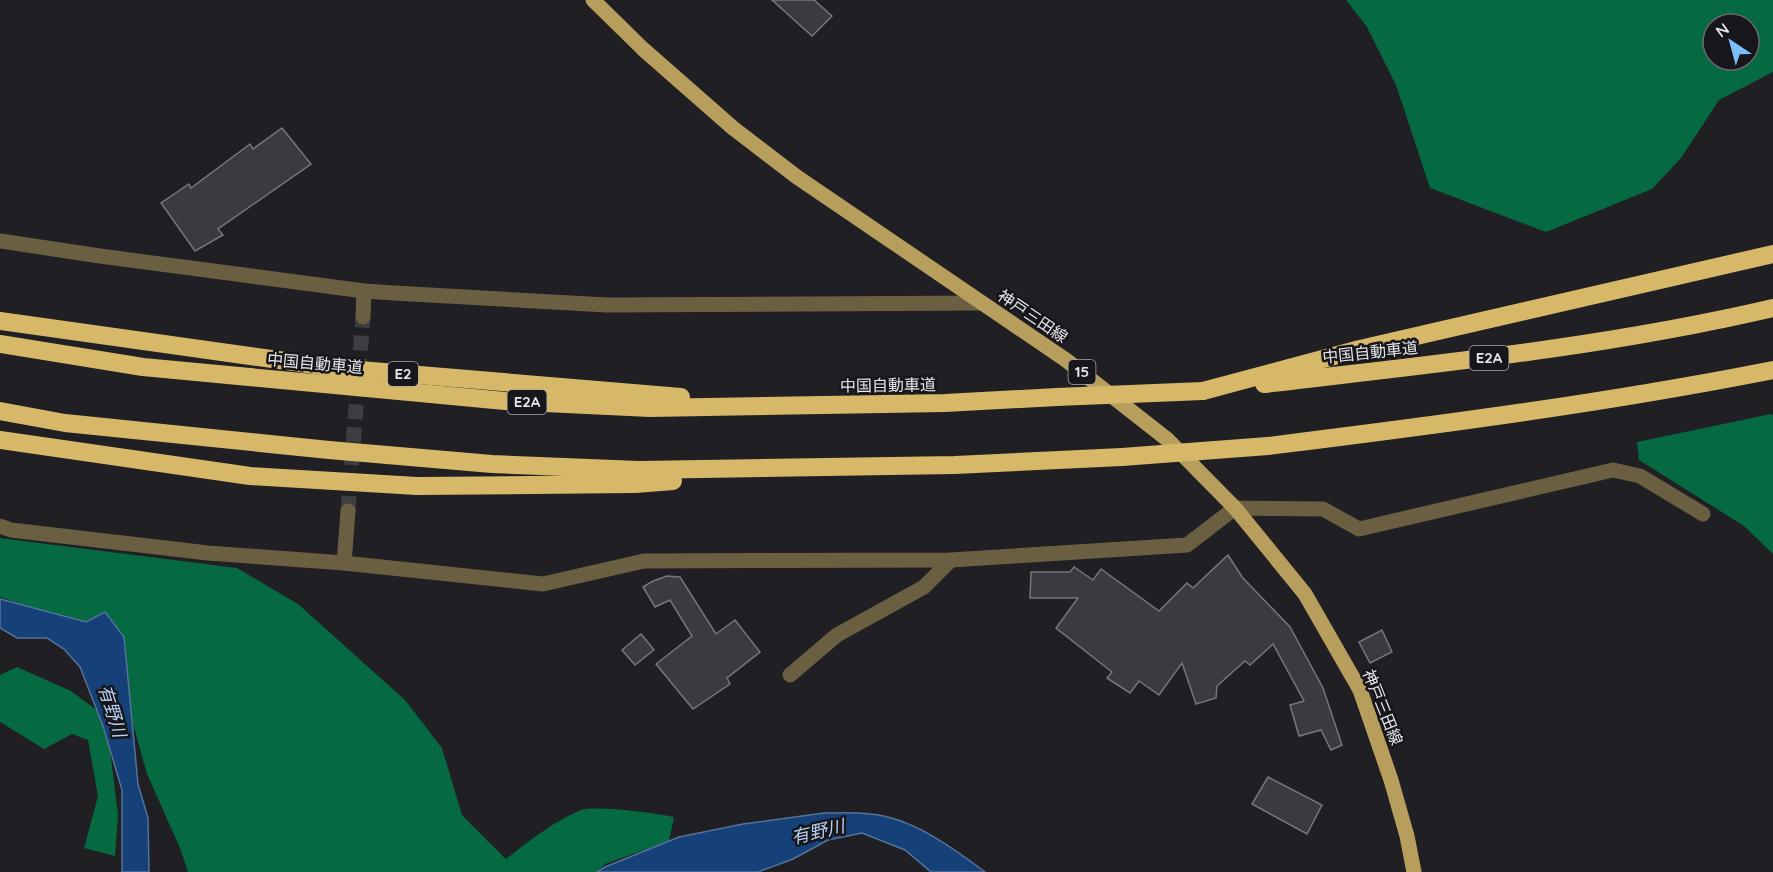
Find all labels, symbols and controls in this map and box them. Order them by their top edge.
north arrow [1701,12,1761,72]
text: N [1712,18,1733,41]
street label: 神戸三田線 [994,285,1072,347]
street label: 中国自動車道 [1321,337,1419,367]
road number: E2A [1470,346,1508,370]
street label: 中国自動車道 [266,349,364,377]
road number: 15 [1068,360,1096,384]
road number: E2 [388,362,418,386]
street label: 中国自動車道 [840,374,936,396]
road number: E2A [508,390,546,414]
street label: 神戸三田線 [1359,666,1407,748]
water label: 有野川 [94,682,132,742]
water label: 有野川 [789,814,849,849]

